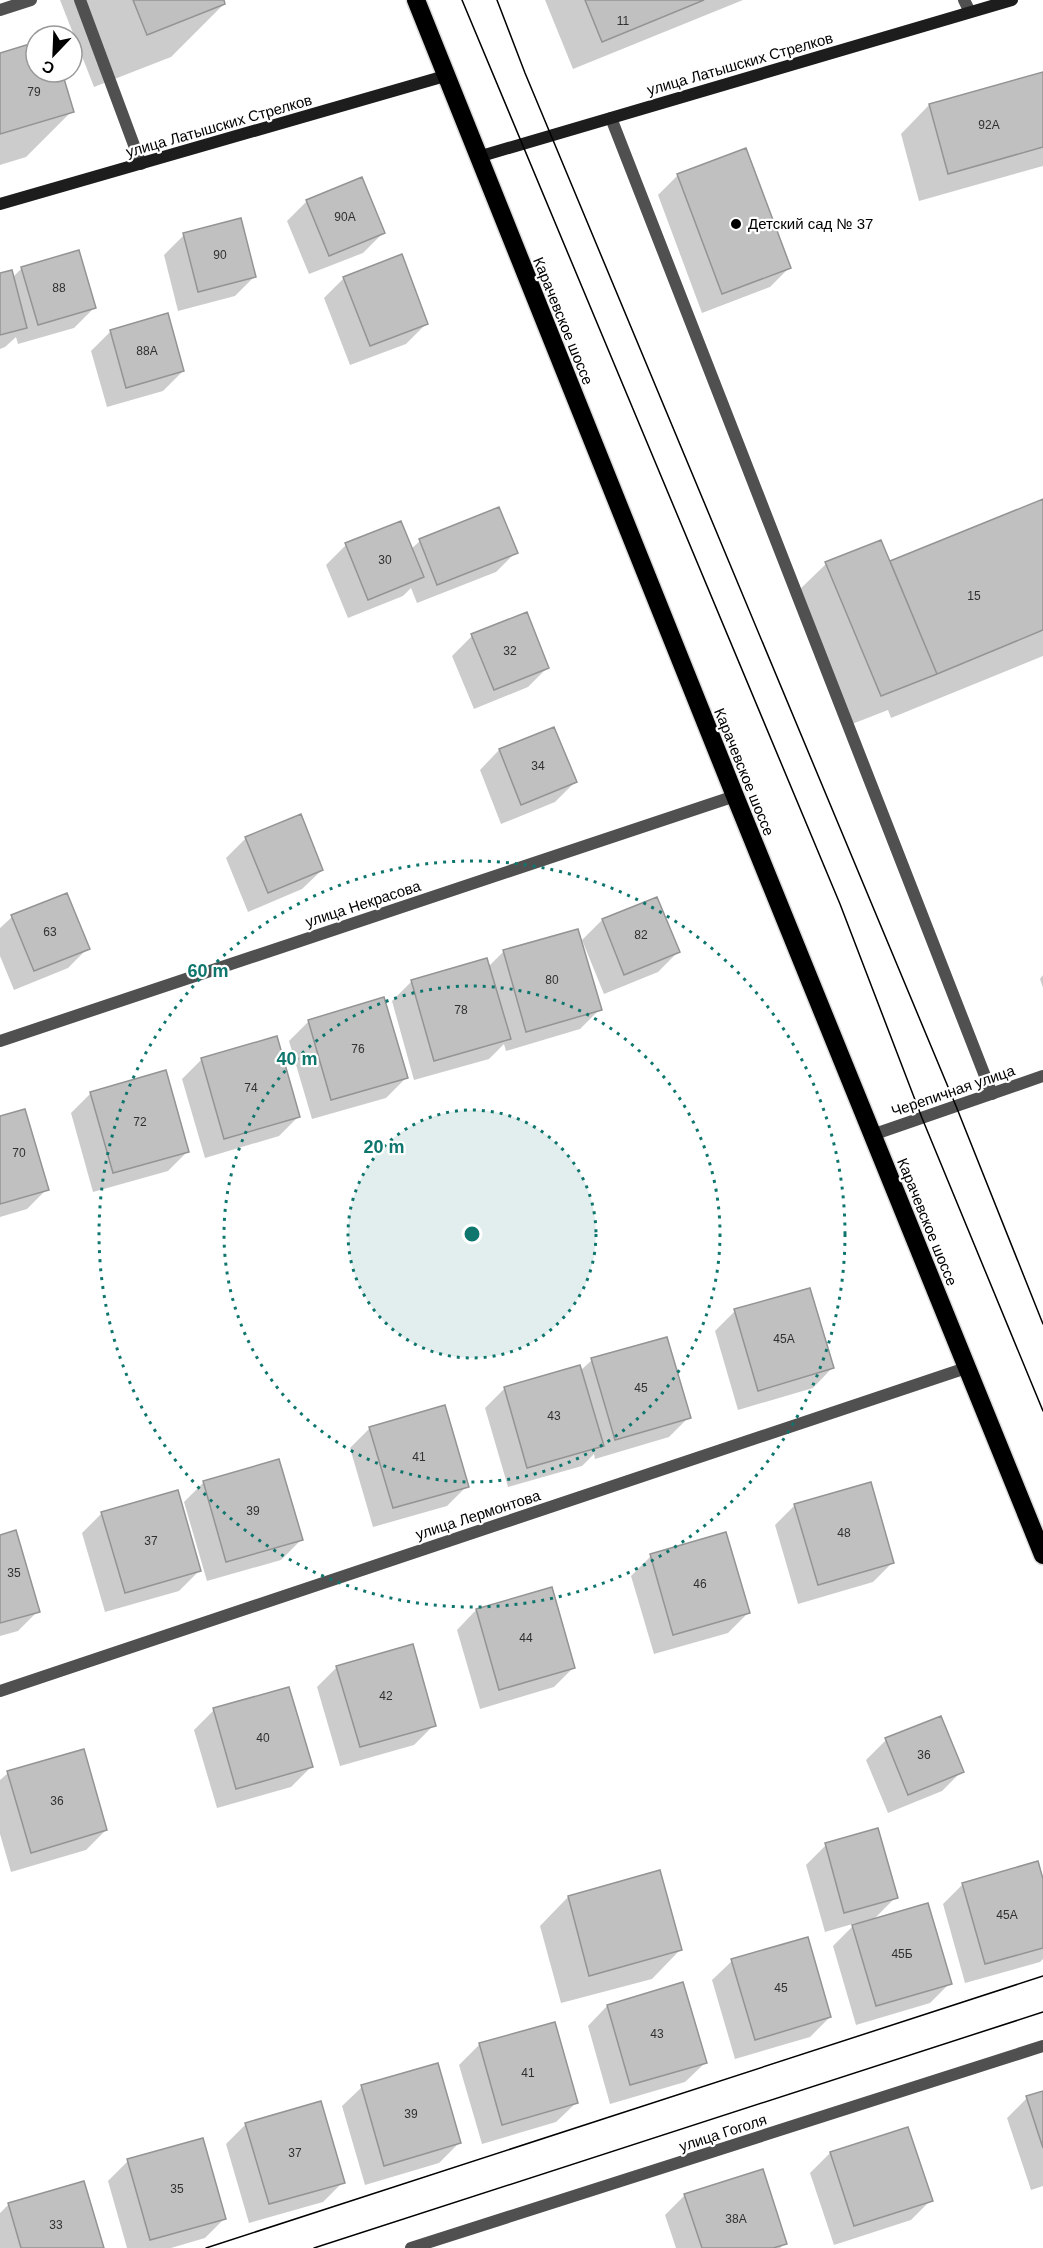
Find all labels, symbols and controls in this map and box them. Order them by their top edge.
house number: 11 [617,14,630,28]
north arrow [24,24,84,84]
street label: улица Латышских Стрелков [645,29,835,98]
text: С [39,57,57,77]
house number: 79 [27,85,41,99]
street label: улица Латышских Стрелков [124,91,314,160]
house number: 92А [978,118,1000,132]
house number: 90А [334,210,356,224]
place label: Детский сад № 37 [748,215,873,232]
marker: Детский сад № 37 [729,217,743,231]
house number: 90 [213,248,227,262]
street label: Карачевское шоссе [530,254,597,387]
house number: 88 [52,281,66,295]
house number: 88А [136,344,158,358]
house number: 30 [378,553,392,567]
house number: 15 [967,589,981,603]
house number: 32 [503,644,517,658]
street label: Карачевское шоссе [711,705,778,838]
house number: 34 [531,759,545,773]
street label: улица Некрасова [303,877,423,930]
house number: 63 [43,925,57,939]
house number: 82 [634,928,648,942]
text: 60 m [187,961,229,981]
house number: 80 [545,973,559,987]
house number: 78 [454,1003,468,1017]
house number: 76 [351,1042,365,1056]
text: 40 m [276,1049,318,1069]
street label: Черепичная улица [889,1061,1017,1120]
house number: 74 [244,1081,258,1095]
house number: 72 [133,1115,147,1129]
text: 20 m [363,1137,405,1157]
house number: 70 [12,1146,26,1160]
street label: Карачевское шоссе [894,1155,961,1288]
centre of rings [462,1224,482,1244]
house number: 45А [773,1332,795,1346]
house number: 45 [634,1381,648,1395]
house number: 43 [547,1409,561,1423]
house number: 41 [412,1450,426,1464]
street label: улица Лермонтова [413,1486,543,1543]
house number: 39 [246,1504,260,1518]
house number: 48 [837,1526,851,1540]
house number: 37 [144,1534,158,1548]
house number: 35 [7,1566,21,1580]
house number: 46 [693,1577,707,1591]
house number: 44 [519,1631,533,1645]
house number: 42 [379,1689,393,1703]
house number: 40 [256,1731,270,1745]
house number: 36 [917,1748,931,1762]
house number: 36 [50,1794,64,1808]
house number: 45А [996,1908,1018,1922]
house number: 45Б [891,1947,913,1961]
house number: 45 [774,1981,788,1995]
house number: 43 [650,2027,664,2041]
house number: 41 [521,2066,535,2080]
house number: 39 [404,2107,418,2121]
street label: улица Гоголя [677,2110,769,2155]
house number: 37 [288,2146,302,2160]
house number: 35 [170,2182,184,2196]
house number: 38А [725,2212,747,2226]
house number: 33 [49,2218,63,2232]

